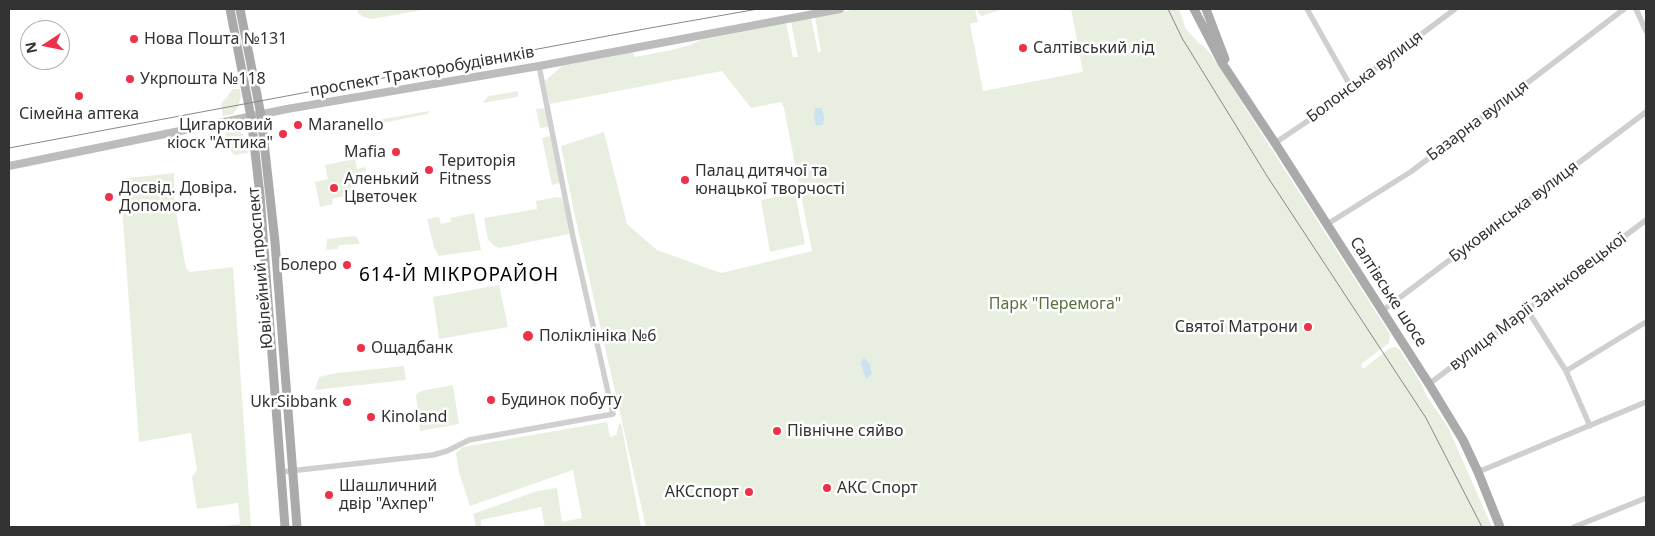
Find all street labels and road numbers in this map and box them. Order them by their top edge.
street label: Болонська вулиця [1303,27,1427,127]
street label: проспект Тракторобудівників [308,43,536,101]
street label: Базарна вулиця [1423,76,1533,166]
street label: Буковинська вулиця [1446,157,1582,267]
street label: Ювілейний проспект [244,186,278,350]
street label: вулиця Марії Заньковецької [1446,229,1630,375]
street label: Салтівське шосе [1345,233,1431,351]

